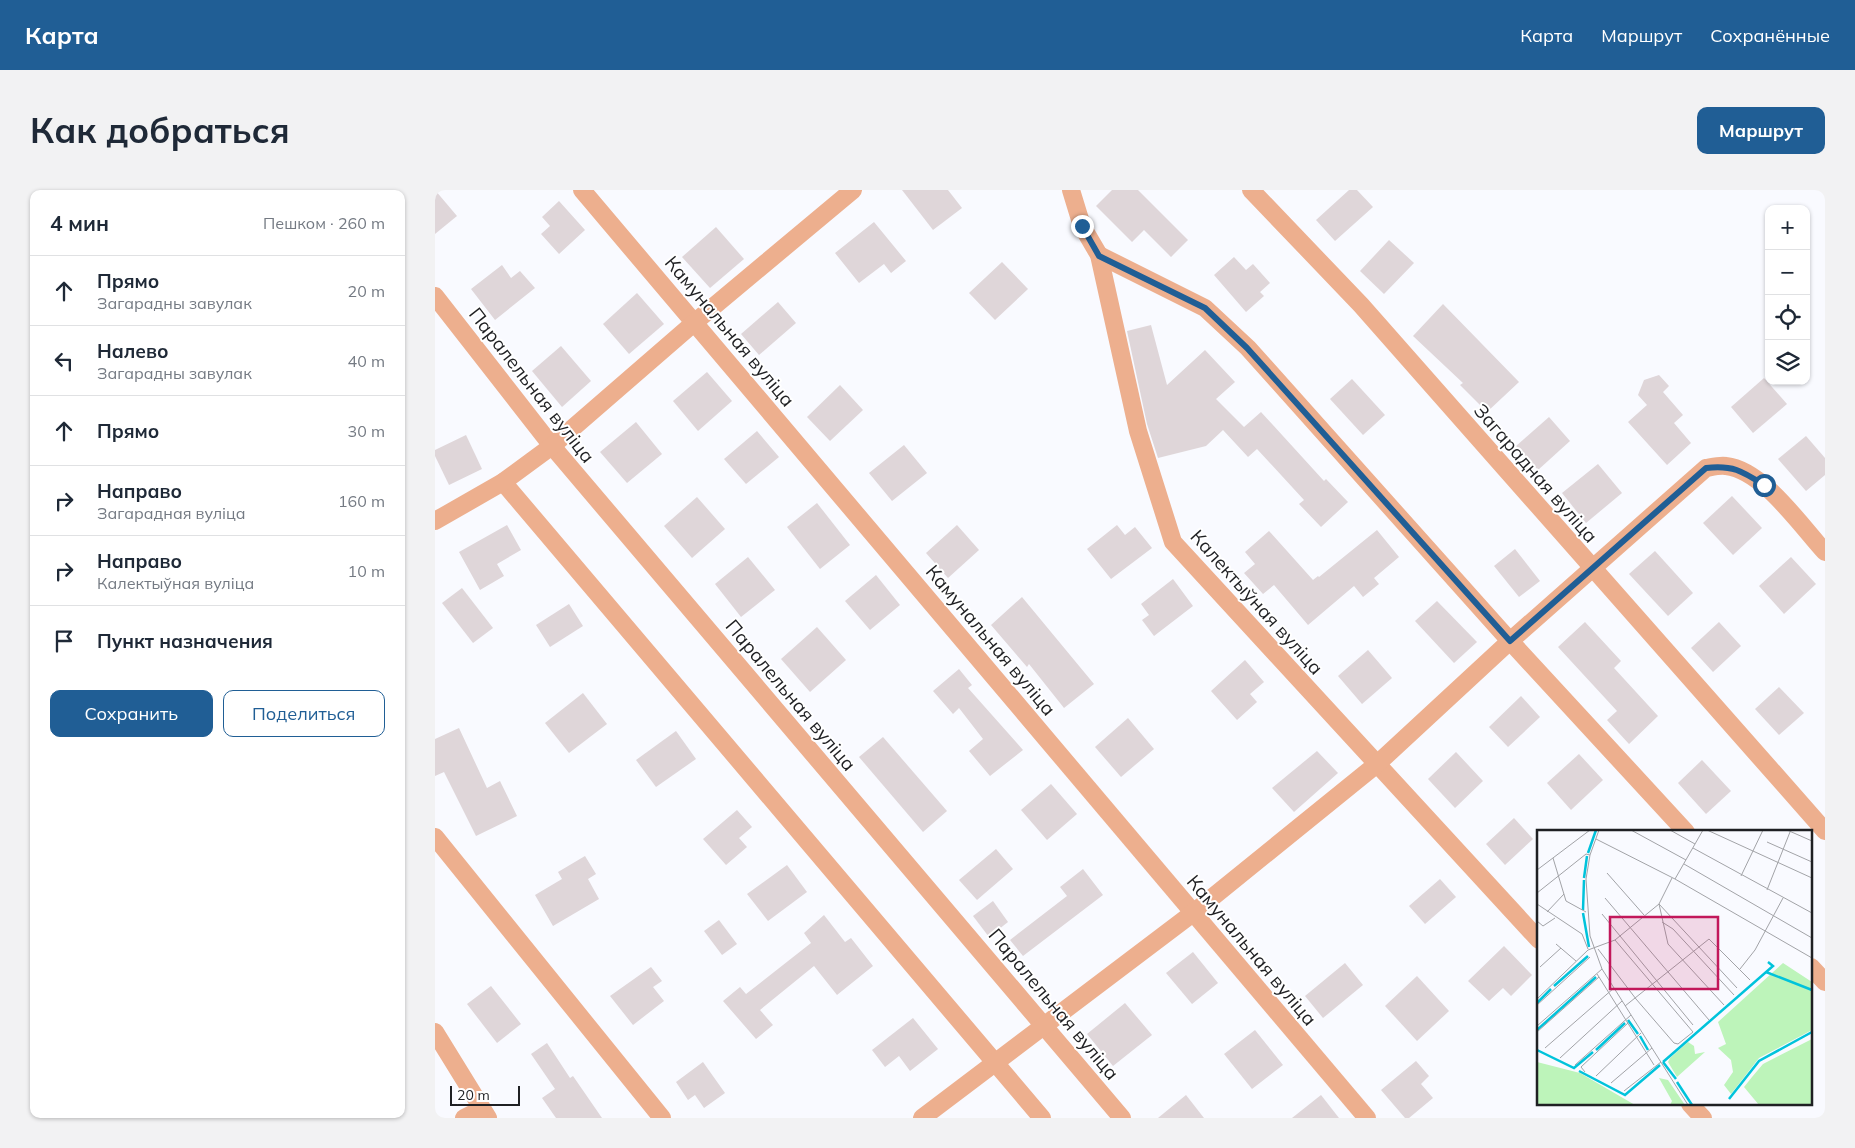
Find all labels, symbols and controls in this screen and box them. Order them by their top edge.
text: Карта [25,20,99,50]
text: Карта [1520,24,1573,47]
text: Маршрут [1601,24,1682,47]
text: Сохранённые [1710,24,1830,47]
button: Маршрут [1697,107,1825,154]
text: Как добраться [30,108,290,152]
map controls [1765,205,1810,385]
button: + [1765,205,1810,250]
text: 4 мин [50,210,109,236]
text: Пешком · 260 m [263,213,385,233]
route end [1071,215,1094,238]
button: − [1765,250,1810,295]
street label: Камунальная вуліца [660,251,800,411]
text: Прямо [97,269,159,293]
icon: ahead [50,277,78,305]
text: 20 m [348,281,385,301]
text: Загарадны завулак [97,293,252,313]
button: locate [1765,295,1810,340]
street label: Паралельная вуліца [464,303,600,467]
text: Налево [97,339,169,363]
button: layers [1765,340,1810,385]
icon: left [50,347,78,375]
text: 40 m [348,351,385,371]
text: Загарадны завулак [97,363,252,383]
street label: Загарадная вуліца [1469,399,1603,547]
icon: ahead [50,417,78,445]
text: Прямо [97,419,159,443]
text: 30 m [348,421,385,441]
route start [1753,474,1776,497]
text: Направо [97,479,182,503]
icon: right [50,487,78,515]
text: 160 m [338,491,385,511]
text: Загарадная вуліца [97,503,246,523]
street label: Калектыўная вуліца [1186,525,1328,679]
text: Направо [97,549,182,573]
icon: right [50,557,78,585]
street label: Камунальная вуліца [921,560,1061,720]
text: 10 m [348,561,385,581]
text: Калектыўная вуліца [97,573,254,593]
street label: Паралельная вуліца [721,614,861,776]
icon: arrive [50,627,78,655]
text: Пункт назначения [97,629,273,653]
button: Сохранить [50,690,213,737]
button: Поделиться [223,690,385,737]
inset map [1537,830,1813,1106]
street label: Камунальная вуліца [1182,870,1322,1030]
street label: Паралельная вуліца [984,923,1124,1085]
scale bar [450,1083,520,1106]
text: 20 m [457,1086,490,1104]

